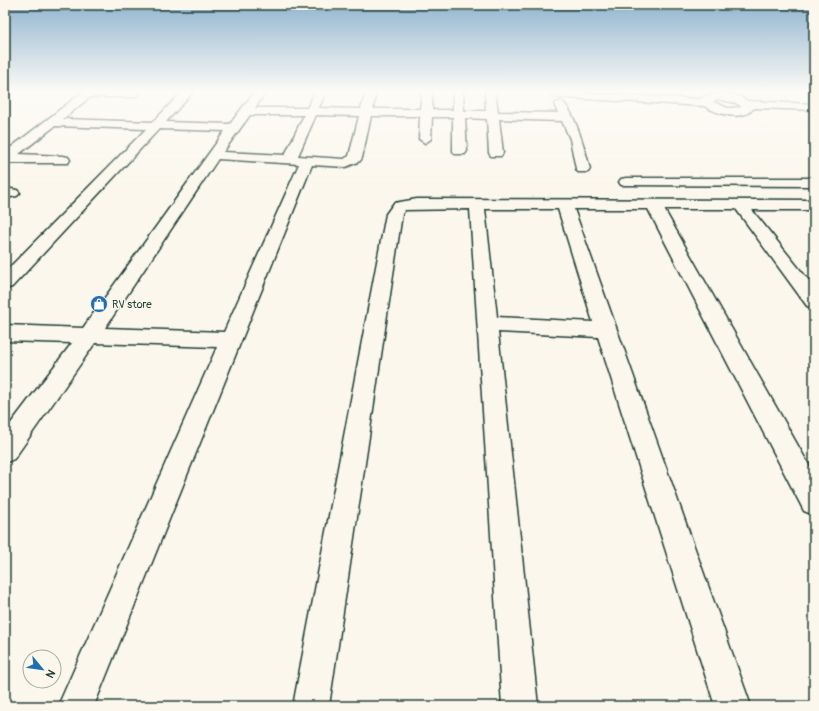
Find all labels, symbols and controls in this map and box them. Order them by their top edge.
shop icon: RV store [89,294,109,314]
place label: RV store [112,298,152,311]
north arrow [22,649,62,689]
text: N [43,667,58,681]

